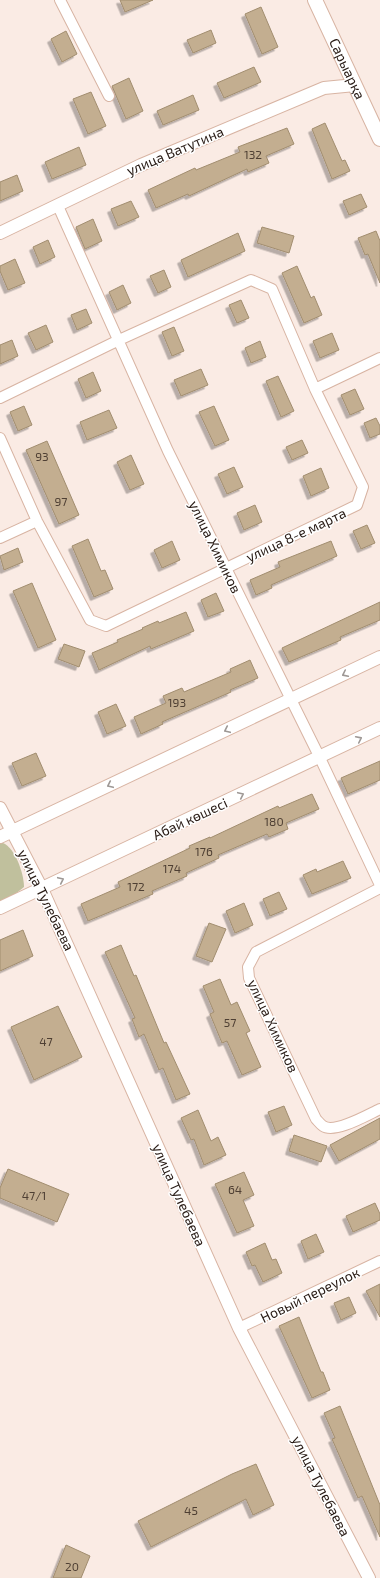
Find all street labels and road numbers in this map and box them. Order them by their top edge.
street label: Сарыарқа [326,35,369,102]
street label: улица Ватутина [124,122,226,179]
street label: улица Химиков [186,498,245,596]
street label: улица 8-е марта [243,504,349,565]
street label: Абай көшесі [150,794,230,843]
street label: улица Тулебаева [15,846,78,953]
street label: улица Химиков [244,976,302,1075]
street label: улица Тулебаева [149,1141,210,1249]
street label: Новый переулок [257,1263,363,1326]
street label: улица Тулебаева [289,1433,354,1539]

